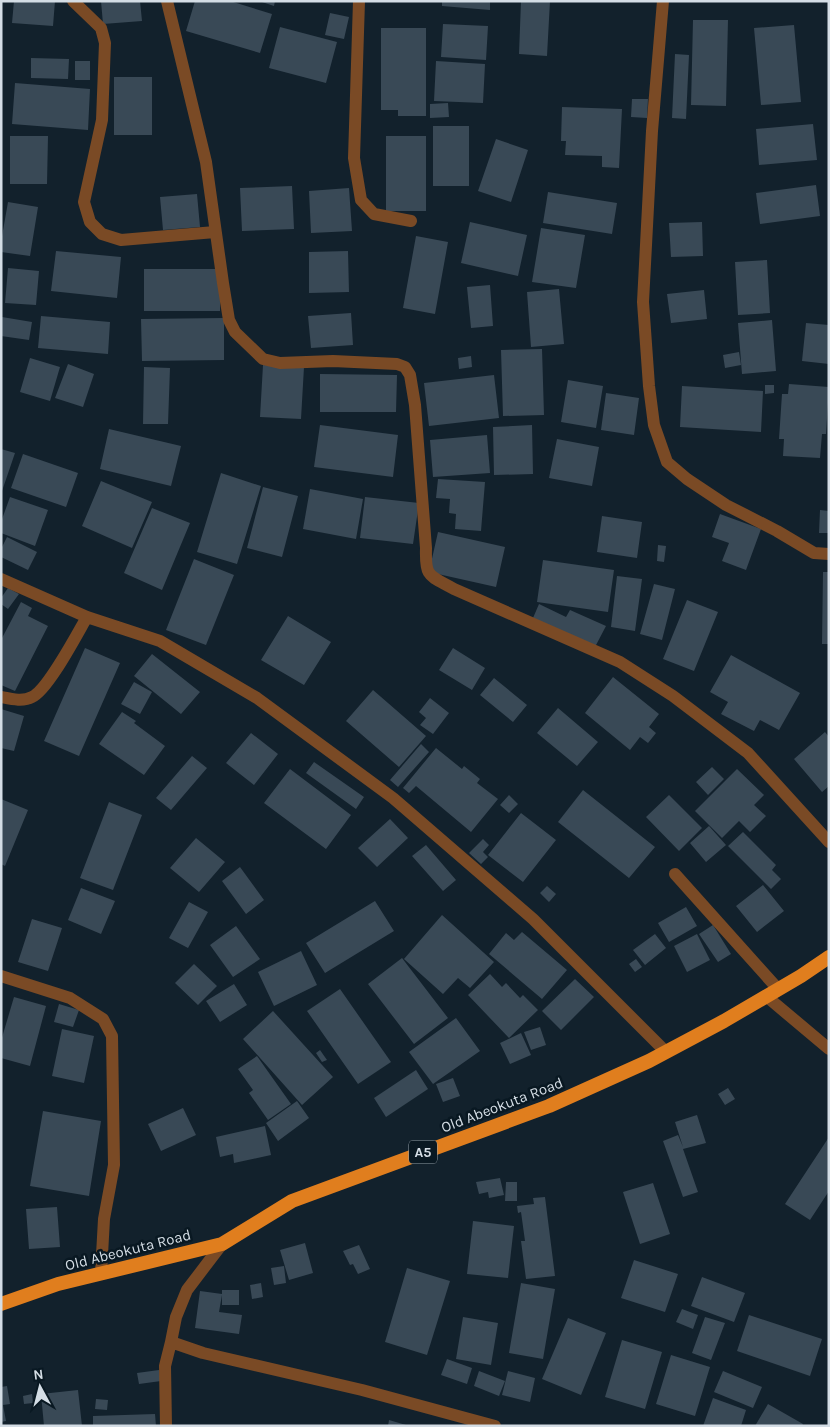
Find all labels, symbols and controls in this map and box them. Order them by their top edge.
street label: Old Abeokuta Road [438,1073,566,1137]
road number: A5 [409,1140,437,1164]
street label: Old Abeokuta Road [63,1226,193,1274]
north arrow [15,1362,65,1412]
text: N [32,1366,44,1384]

